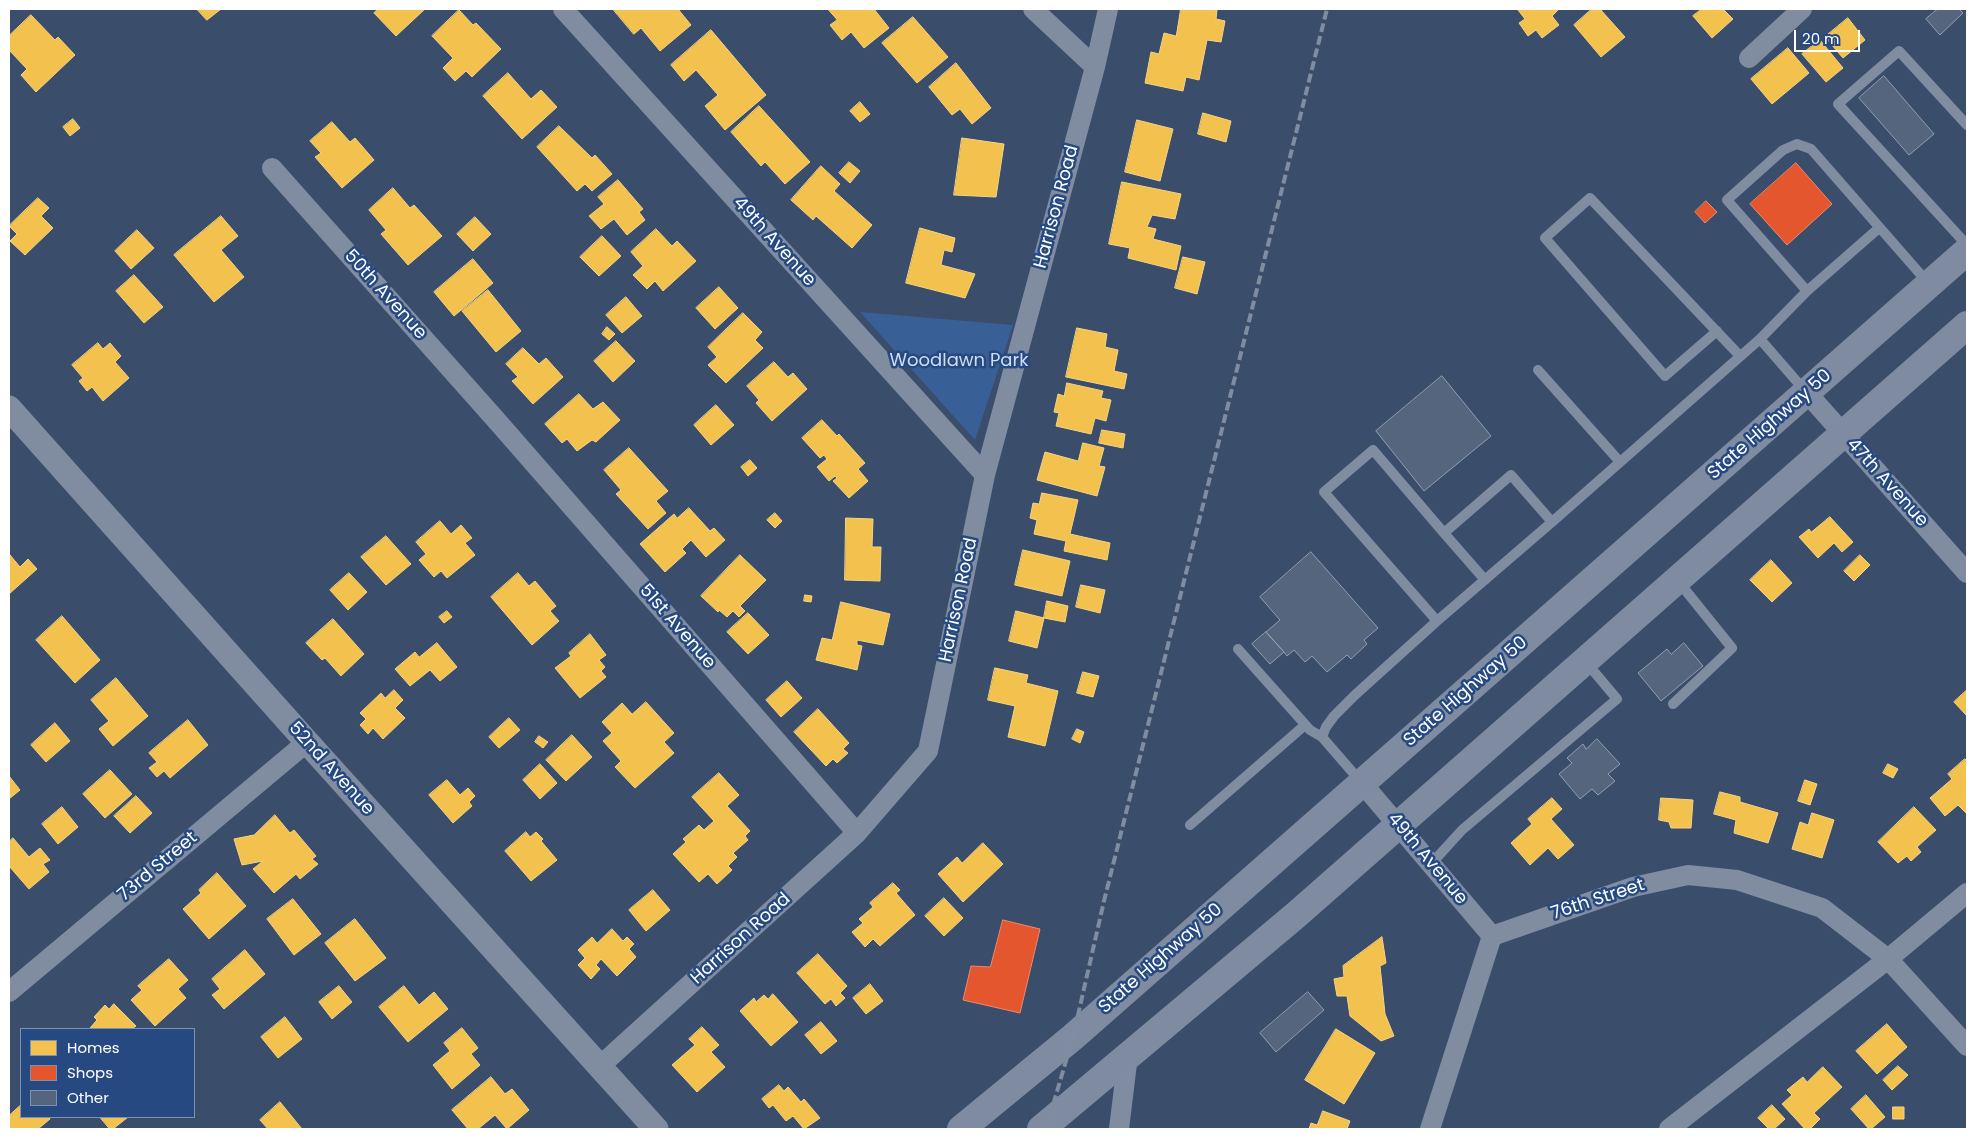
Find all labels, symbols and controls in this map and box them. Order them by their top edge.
scale bar [1796,20,1862,52]
text: 20 m [1802,28,1840,49]
street label: Harrison Road [1030,143,1084,271]
street label: 49th Avenue [728,193,820,291]
street label: 50th Avenue [339,246,431,344]
park label: Woodlawn Park [889,350,1029,372]
street label: State Highway 50 [1704,365,1836,485]
street label: 47th Avenue [1842,434,1932,532]
street label: Harrison Road [935,536,983,664]
street label: 51st Avenue [634,580,720,674]
street label: State Highway 50 [1400,632,1532,752]
street label: 52nd Avenue [284,718,378,820]
street label: 49th Avenue [1382,809,1472,909]
street label: 73rd Street [114,828,202,906]
street label: 76th Street [1549,875,1647,925]
street label: Harrison Road [687,889,795,989]
street label: State Highway 50 [1095,899,1227,1019]
legend [20,1028,195,1118]
text: Homes [67,1037,120,1058]
text: Shops [67,1062,113,1083]
text: Other [67,1087,109,1108]

